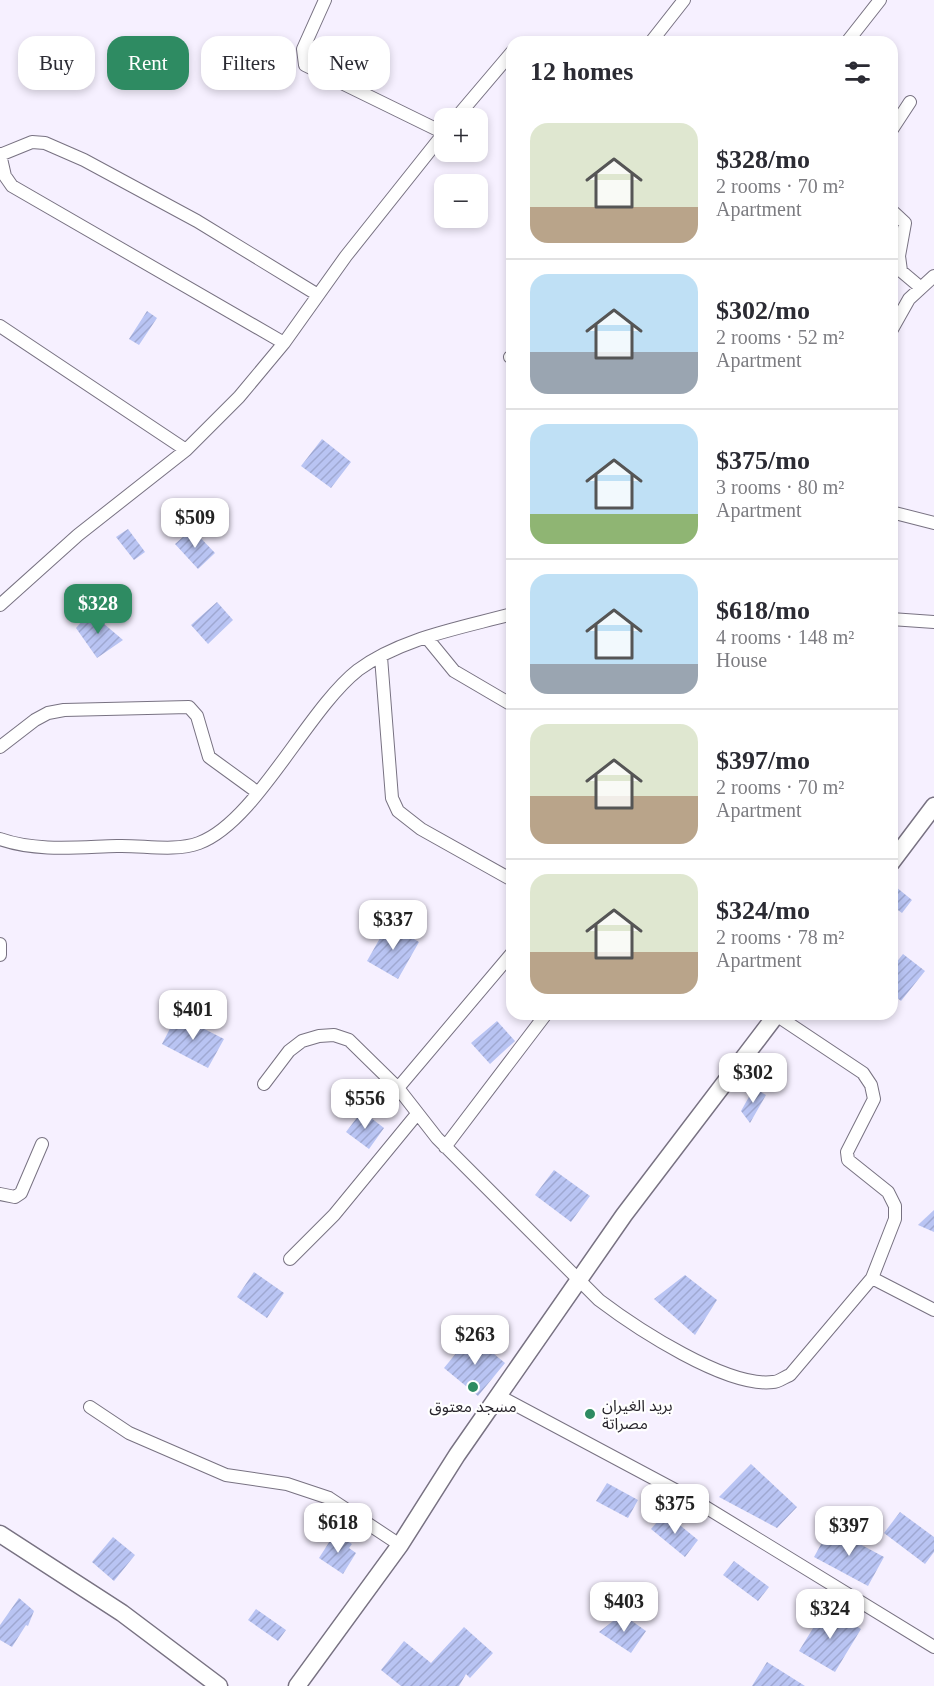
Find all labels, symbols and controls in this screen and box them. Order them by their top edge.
chip: Buy [18,36,95,90]
chip: Rent [107,36,189,90]
chip: Filters [201,36,296,90]
chip: New [308,36,390,90]
icon: filters [841,56,874,89]
text: 12 homes [530,57,633,86]
map controls [434,108,488,228]
button: + [434,108,488,162]
text: $328/mo [716,145,810,174]
icon: home [578,147,650,219]
button: − [434,174,488,228]
text: 2 rooms · 70 m² [716,175,844,197]
text: Apartment [716,198,802,220]
text: $302/mo [716,296,810,325]
icon: home [578,298,650,370]
text: 2 rooms · 52 m² [716,326,844,348]
text: Apartment [716,349,802,371]
text: $375/mo [716,446,810,475]
icon: home [578,448,650,520]
text: 3 rooms · 80 m² [716,476,844,498]
pin: $509 [159,498,231,549]
text: Apartment [716,499,802,521]
text: $509 [175,506,215,528]
pin: $328 [62,584,134,635]
text: $328 [78,592,118,614]
text: $618/mo [716,596,810,625]
icon: home [578,598,650,670]
text: 4 rooms · 148 m² [716,626,854,648]
text: House [716,649,767,671]
text: $397/mo [716,746,810,775]
icon: home [578,748,650,820]
text: 2 rooms · 70 m² [716,776,844,798]
text: Apartment [716,799,802,821]
text: $324/mo [716,896,810,925]
icon: home [578,898,650,970]
pin: $337 [357,900,429,951]
text: $337 [373,908,413,930]
text: 2 rooms · 78 m² [716,926,844,948]
text: Apartment [716,949,802,971]
pin: $401 [157,990,229,1041]
text: $401 [173,998,213,1020]
pin: $302 [717,1053,789,1104]
text: $302 [733,1061,773,1083]
pin: $556 [329,1079,401,1130]
text: $556 [345,1087,385,1109]
pin: $263 [439,1315,511,1366]
text: $263 [455,1323,495,1345]
marker: مسجد معتوق [466,1380,480,1394]
place label: بريد الغيران مصراتة [602,1397,672,1433]
place label: مسجد معتوق [429,1398,517,1416]
marker: بريد الغيران مصراتة [583,1407,597,1421]
pin: $375 [639,1484,711,1535]
text: $375 [655,1492,695,1514]
pin: $618 [302,1503,374,1554]
pin: $397 [813,1506,885,1557]
text: $618 [318,1511,358,1533]
text: $397 [829,1514,869,1536]
pin: $403 [588,1582,660,1633]
pin: $324 [794,1589,866,1640]
text: $403 [604,1590,644,1612]
text: $324 [810,1597,850,1619]

